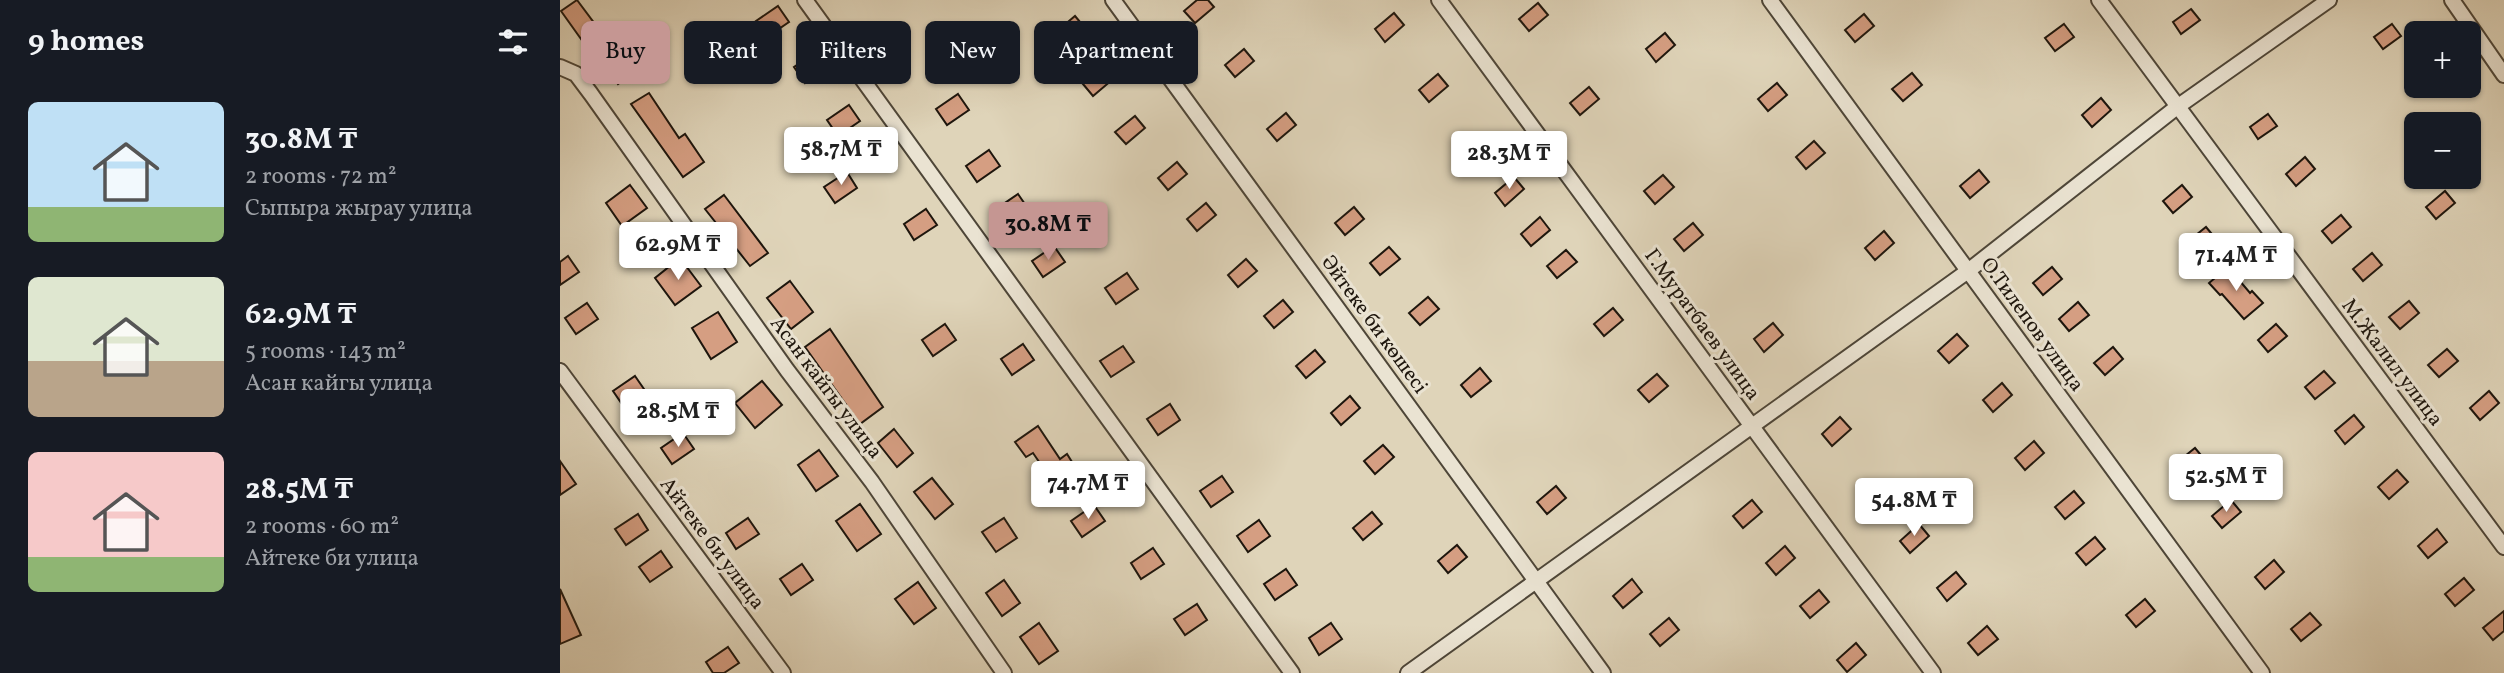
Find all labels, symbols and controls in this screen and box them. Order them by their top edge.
text: 9 homes [28,21,144,63]
chip: Buy [581,21,670,84]
chip: Rent [684,21,782,84]
chip: Filters [796,21,911,84]
chip: New [925,21,1020,84]
chip: Apartment [1034,21,1198,84]
map controls [2404,21,2481,189]
button: + [2404,21,2481,98]
icon: filters [494,23,532,61]
button: − [2404,112,2481,189]
text: 30.8M ₸ [245,119,358,161]
pin: 58.7M ₸ [776,128,906,187]
icon: home [84,130,168,214]
pin: 28.3M ₸ [1444,132,1574,191]
text: 58.7M ₸ [800,134,882,166]
text: 28.3M ₸ [1467,138,1551,170]
text: 2 rooms · 72 m² [245,161,396,193]
text: Сыпыра жырау улица [245,193,473,225]
pin: 30.8M ₸ [983,202,1113,262]
text: 30.8M ₸ [1005,209,1091,241]
pin: 62.9M ₸ [613,222,743,282]
text: 62.9M ₸ [635,229,721,261]
pin: 71.4M ₸ [2171,233,2301,293]
text: 71.4M ₸ [2195,240,2277,272]
street label: Г.Муратбаев улица [1637,243,1767,407]
street label: Әйтеке би көшесі [1314,250,1434,400]
street label: О.Тилепов улица [1973,252,2091,398]
street label: М.Жалил улица [2334,293,2449,433]
text: 62.9M ₸ [245,294,357,336]
icon: home [84,305,168,389]
street label: Асан кайгы улица [763,311,889,465]
text: 5 rooms · 143 m² [245,336,406,368]
text: Асан кайгы улица [245,368,433,400]
pin: 28.5M ₸ [613,390,743,449]
text: 28.5M ₸ [636,396,720,428]
pin: 52.5M ₸ [2161,454,2291,514]
text: 52.5M ₸ [2185,461,2267,493]
pin: 74.7M ₸ [1023,462,1153,521]
text: 74.7M ₸ [1047,468,1129,500]
text: 28.5M ₸ [245,469,354,511]
street label: Айтеке би улица [652,472,771,616]
pin: 54.8M ₸ [1849,478,1979,538]
icon: home [84,480,168,564]
text: 54.8M ₸ [1871,485,1957,517]
text: 2 rooms · 60 m² [245,511,399,543]
text: Айтеке би улица [245,543,419,575]

